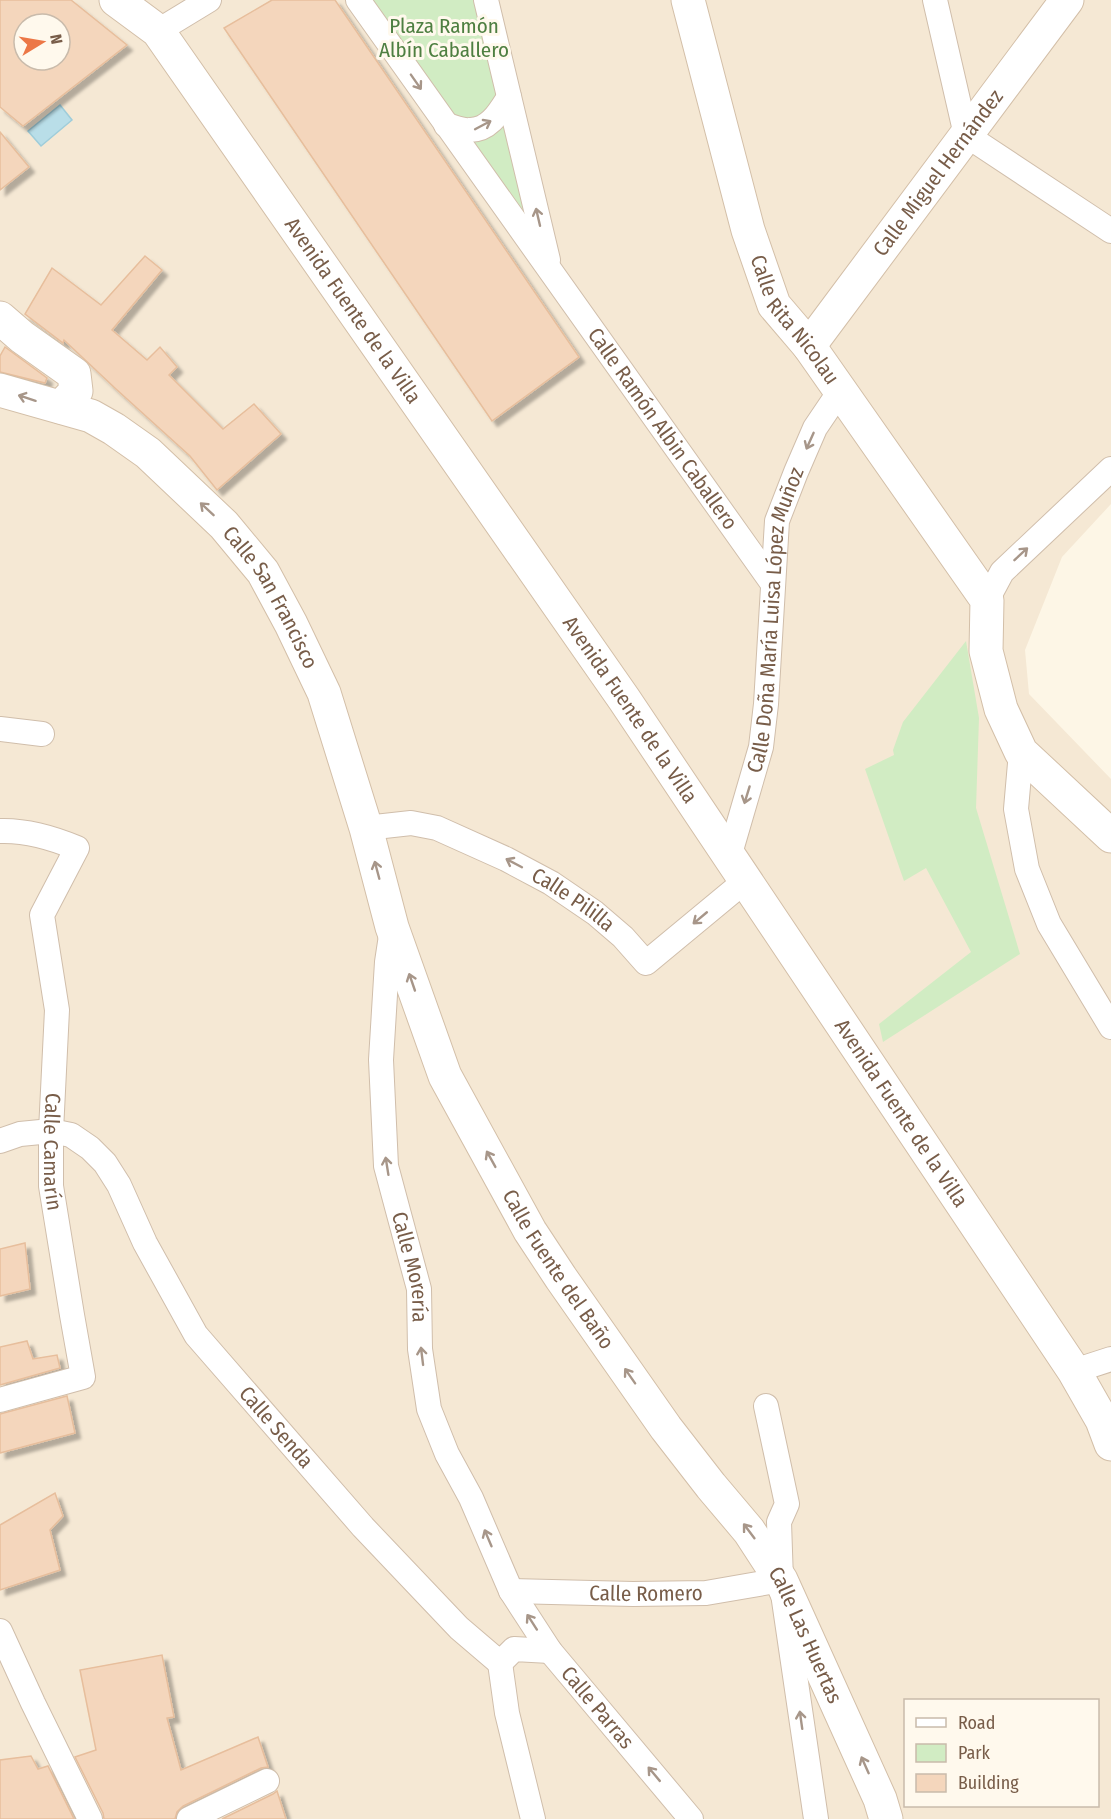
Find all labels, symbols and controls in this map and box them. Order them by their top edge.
north arrow [12,12,72,72]
park label: Plaza Ramón Albín Caballero [379,13,509,63]
text: N [46,33,66,46]
one-way arrow [410,74,422,90]
street label: Calle Miguel Hernández [868,84,1009,261]
one-way arrow [474,118,492,130]
one-way arrow [531,208,543,227]
street label: Avenida Fuente de la Villa [279,212,427,409]
street label: Calle Rita Nicolau [745,252,845,390]
street label: Calle Ramón Albin Caballero [582,323,743,535]
one-way arrow [18,391,37,402]
one-way arrow [804,431,815,449]
street label: Calle Doña María Luisa López Muñoz [741,463,810,776]
one-way arrow [200,502,215,516]
street label: Calle San Francisco [217,521,323,673]
one-way arrow [1013,547,1028,561]
street label: Avenida Fuente de la Villa [557,611,703,808]
one-way arrow [741,785,752,804]
one-way arrow [505,857,523,868]
one-way arrow [371,861,383,880]
street label: Calle Pililla [527,862,620,937]
one-way arrow [693,911,708,925]
one-way arrow [405,973,416,992]
street label: Avenida Fuente de la Villa [829,1014,974,1212]
street label: Calle Camarín [38,1092,68,1212]
one-way arrow [485,1151,496,1169]
one-way arrow [381,1156,392,1176]
street label: Calle Fuente del Baño [497,1185,620,1354]
street label: Calle Morería [386,1209,433,1323]
one-way arrow [416,1347,427,1367]
one-way arrow [624,1369,636,1385]
street label: Calle Senda [233,1381,319,1474]
one-way arrow [742,1524,755,1540]
one-way arrow [482,1529,493,1547]
street label: Calle Las Huertas [763,1562,848,1707]
street label: Calle Romero [589,1580,703,1607]
one-way arrow [525,1614,538,1631]
street label: Calle Parras [555,1661,640,1754]
legend [904,1699,1099,1807]
one-way arrow [796,1710,807,1730]
text: Road [958,1712,995,1734]
text: Park [958,1742,991,1764]
one-way arrow [859,1756,870,1774]
one-way arrow [647,1767,661,1782]
text: Building [958,1772,1019,1794]

